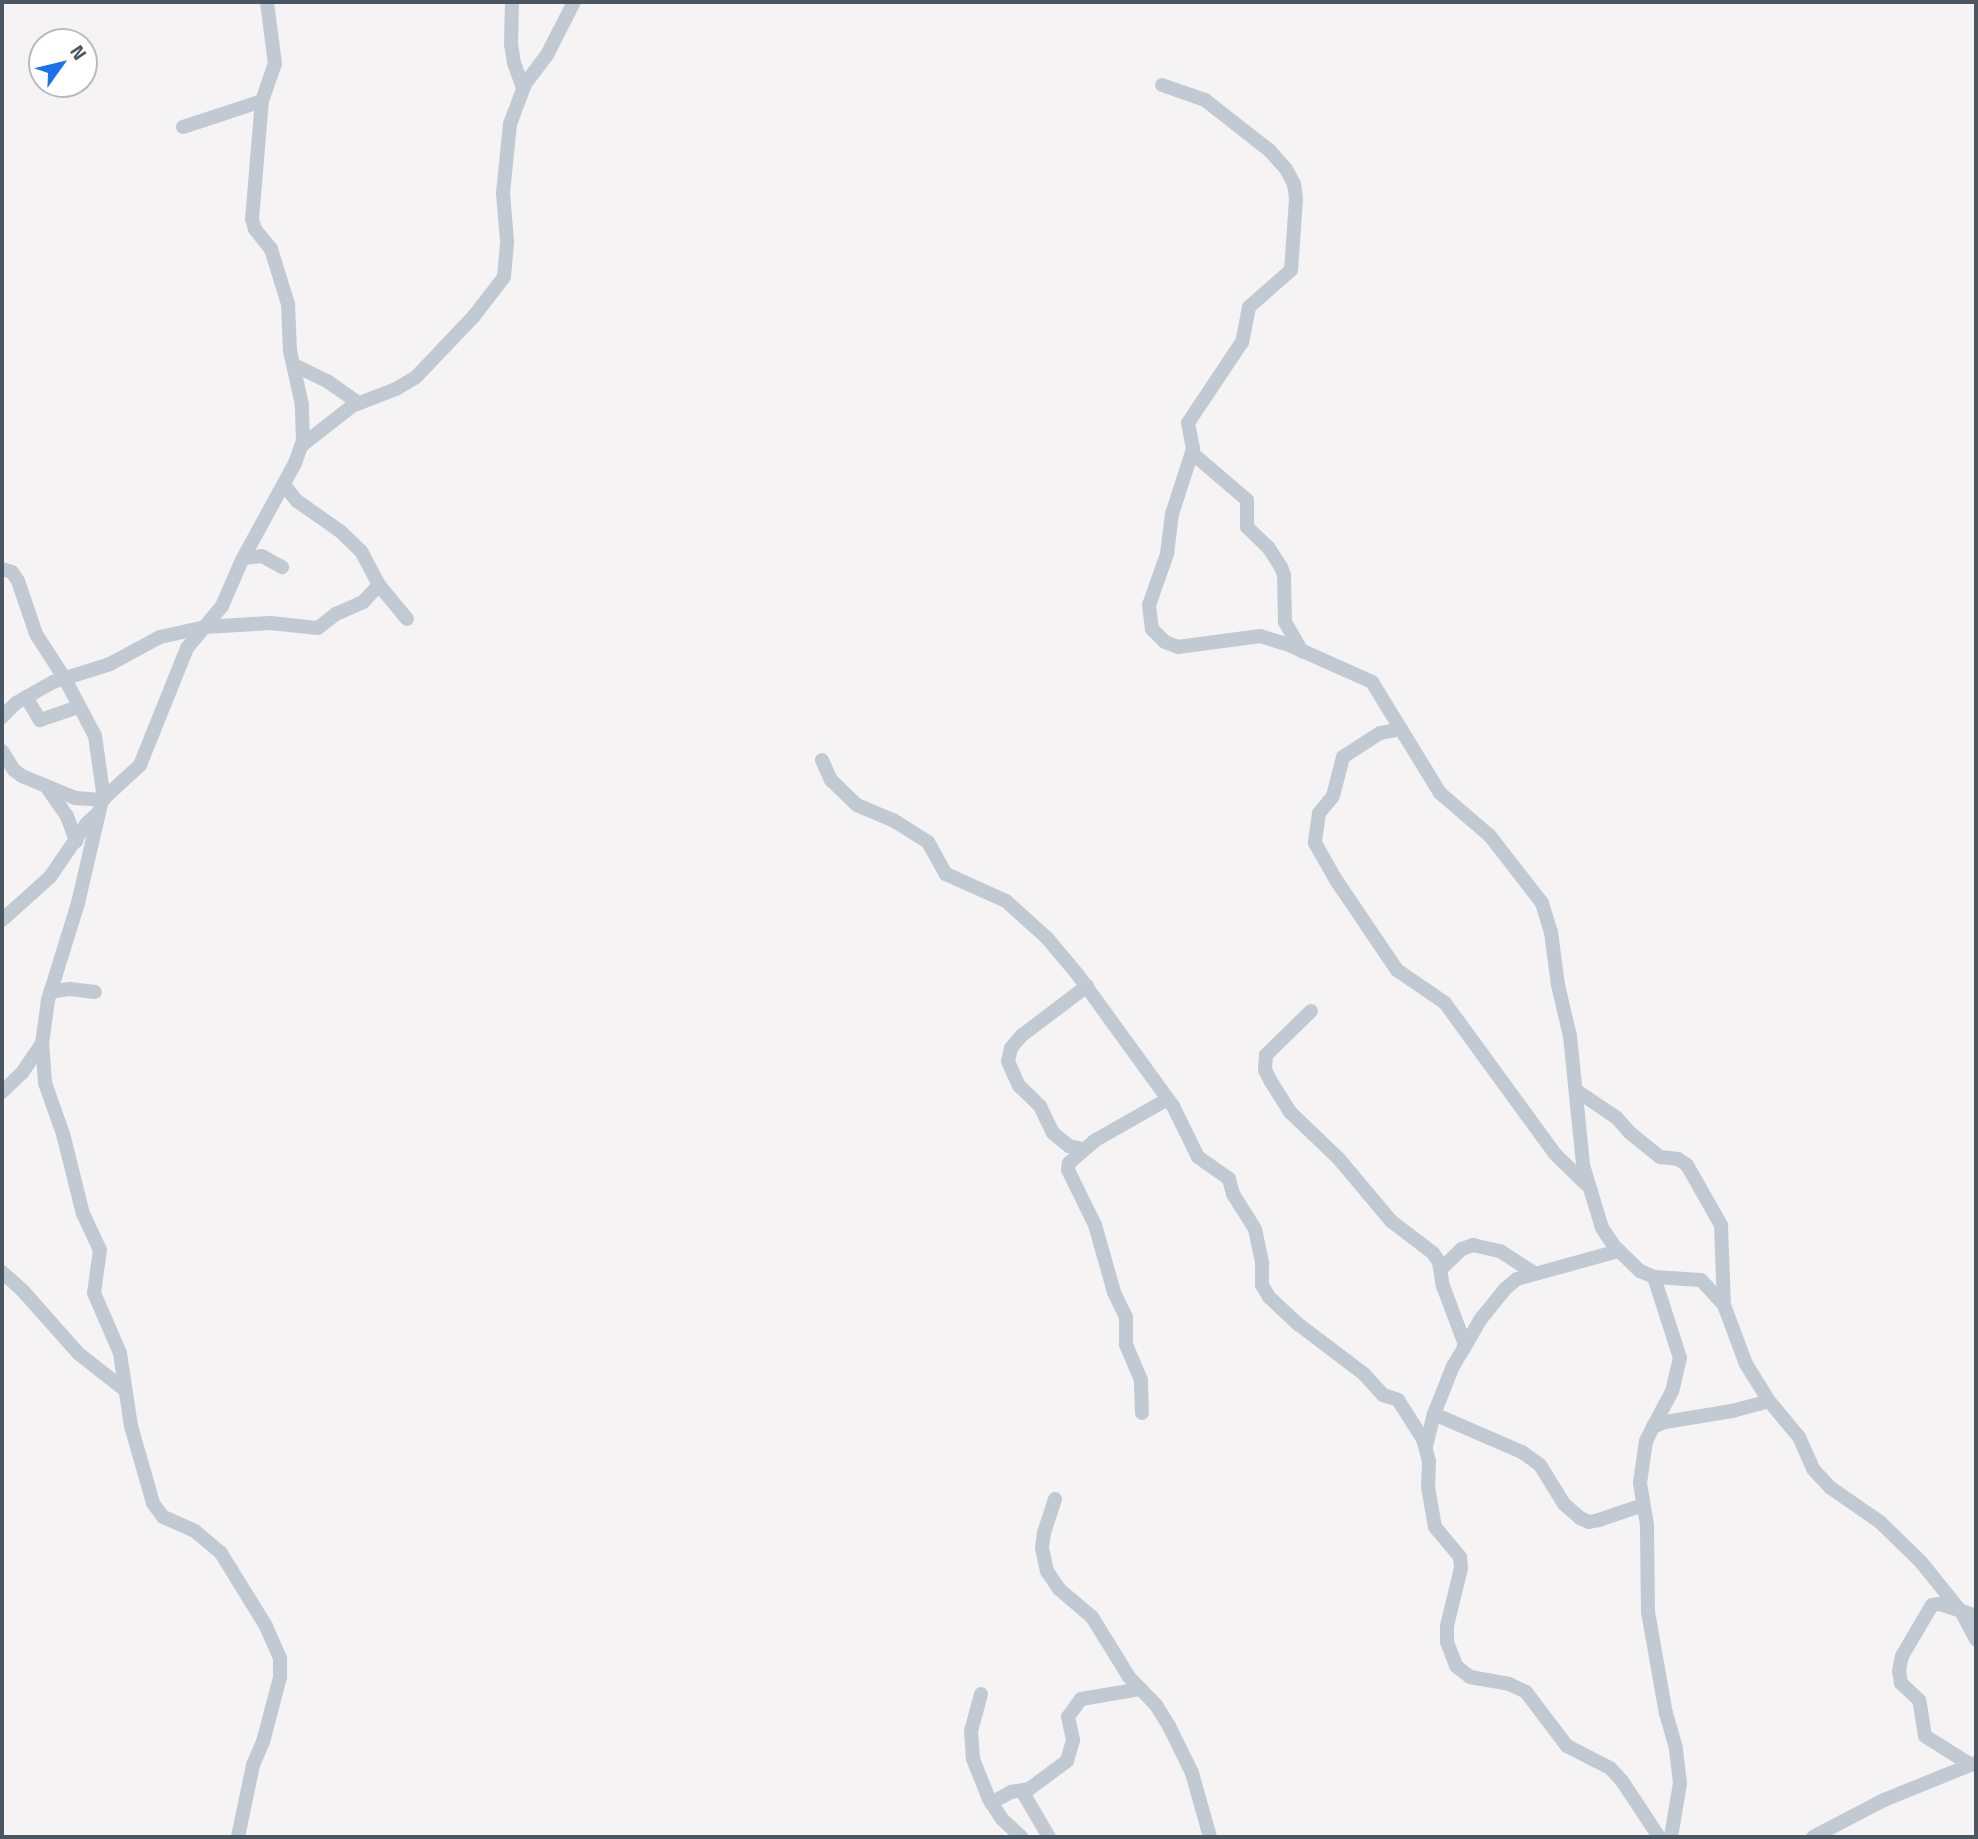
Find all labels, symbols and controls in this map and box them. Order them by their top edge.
north arrow [28,28,98,98]
text: N [63,39,95,66]

